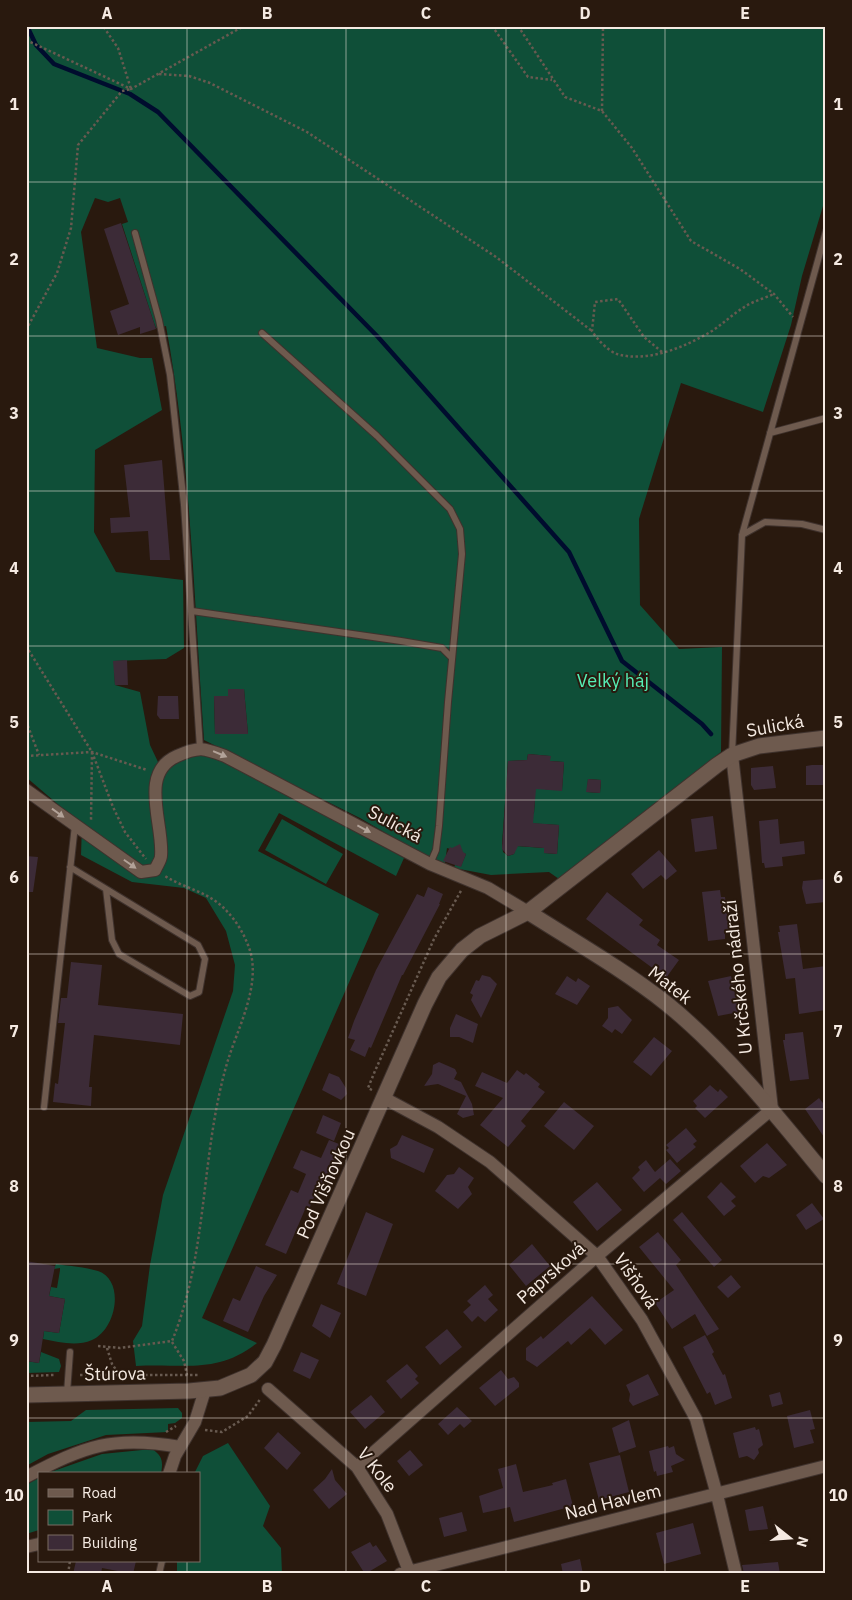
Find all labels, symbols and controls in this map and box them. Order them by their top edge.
text: A [102,3,113,23]
text: B [262,3,273,23]
text: C [421,3,431,23]
text: D [579,3,591,23]
text: E [740,3,750,23]
text: 1 [9,94,19,114]
text: 1 [833,94,843,114]
text: 2 [9,249,19,269]
text: 2 [833,249,843,269]
text: 3 [9,403,19,423]
text: 3 [833,403,843,423]
text: 4 [9,558,19,578]
text: 4 [833,558,843,578]
park label: Velký háj [577,669,649,692]
street label: Sulická [744,709,806,742]
text: 5 [9,712,19,732]
text: 5 [833,712,843,732]
one-way arrow [213,751,227,759]
street label: Sulická [364,800,427,848]
one-way arrow [52,808,65,818]
one-way arrow [358,824,371,833]
one-way arrow [123,859,136,870]
text: 6 [9,867,19,887]
text: 6 [833,867,843,887]
street label: U Krčského nádraží [718,898,757,1055]
street label: Matek [644,960,697,1009]
text: 7 [9,1021,19,1041]
text: 7 [833,1021,843,1041]
street label: Pod Višňovkou [291,1125,360,1242]
text: 8 [9,1176,19,1196]
text: 8 [833,1176,843,1196]
street label: Paprsková [512,1236,590,1309]
street label: Višňová [609,1248,664,1313]
text: 9 [9,1330,19,1350]
text: 9 [833,1330,843,1350]
street label: Štúrova [84,1360,146,1386]
street label: V Kole [353,1443,402,1497]
legend [38,1472,200,1562]
street label: Nad Havlem [562,1478,663,1525]
text: Road [82,1483,117,1502]
text: 10 [4,1485,24,1505]
text: 10 [828,1485,848,1505]
text: Park [82,1507,112,1526]
north arrow [764,1512,814,1562]
text: Building [82,1533,137,1552]
text: N [792,1534,813,1549]
text: A [102,1576,113,1596]
text: B [262,1576,273,1596]
text: C [421,1576,431,1596]
text: D [579,1576,591,1596]
text: E [740,1576,750,1596]

